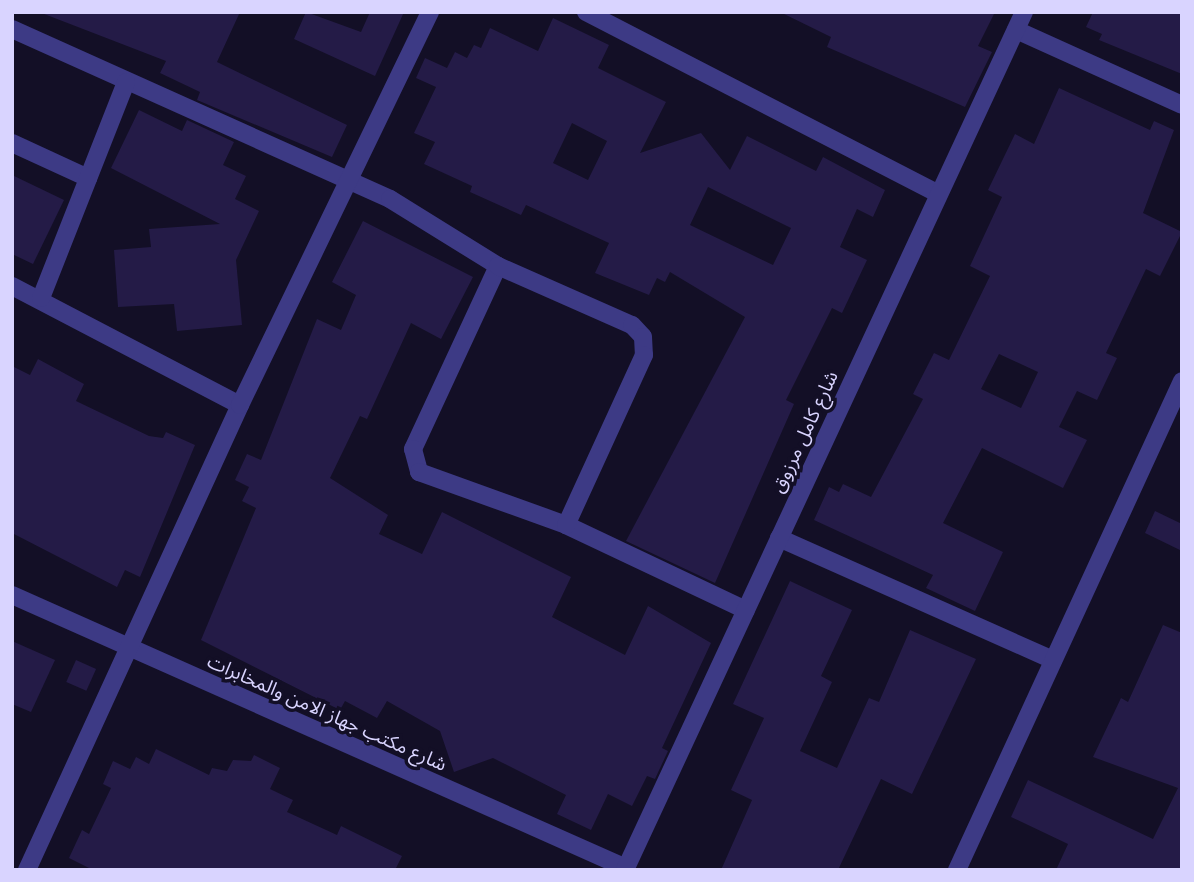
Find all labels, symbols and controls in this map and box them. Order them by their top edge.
street label: شارع كامل مرزوق [767,367,843,497]
street label: شارع مكتب جهاز الامن والمخابرات [204,650,450,776]

